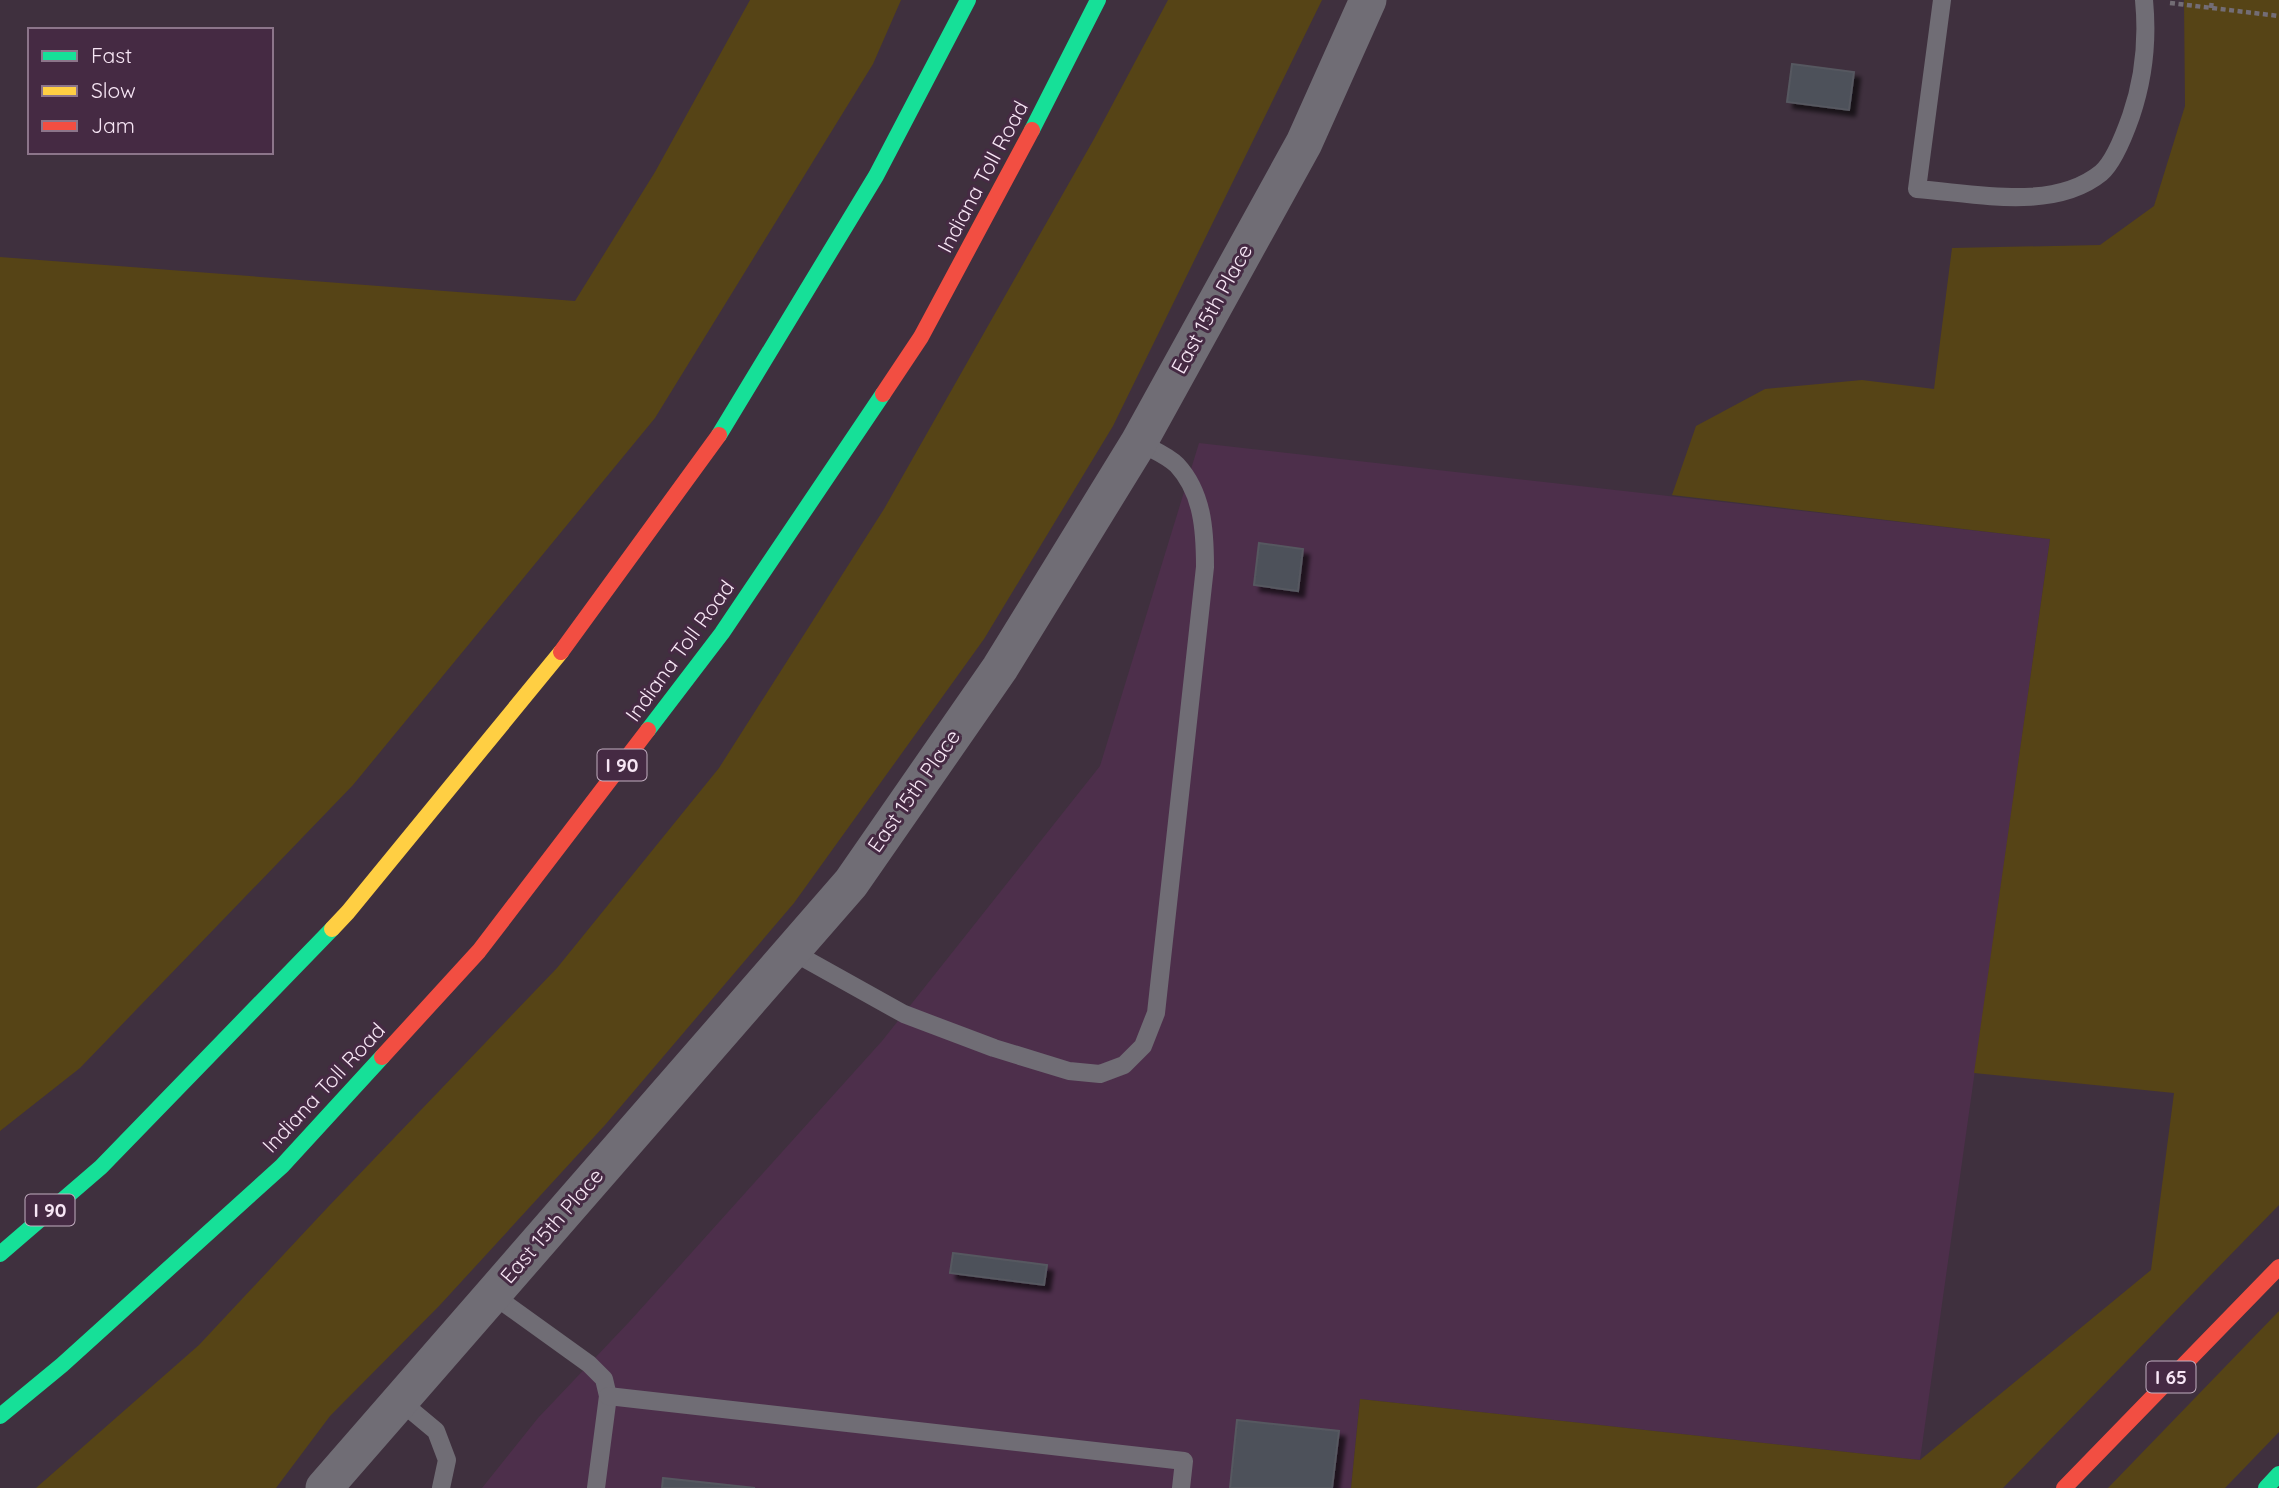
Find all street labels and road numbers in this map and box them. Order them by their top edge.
street label: Indiana Toll Road [931,96,1033,257]
street label: East 15th Place [1165,239,1257,378]
street label: Indiana Toll Road [619,575,739,726]
street label: East 15th Place [861,724,965,857]
road number: I 90 [598,750,646,780]
street label: Indiana Toll Road [256,1017,390,1158]
street label: East 15th Place [494,1162,608,1288]
road number: I 90 [26,1194,74,1226]
road number: I 65 [2146,1362,2196,1392]

